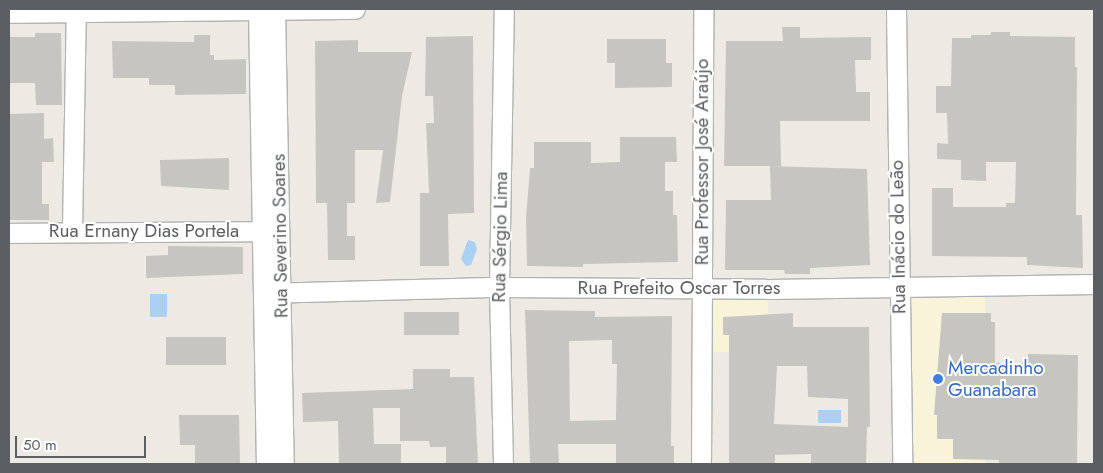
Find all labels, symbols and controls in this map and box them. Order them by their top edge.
street label: Rua Professor José Araújo [691,59,713,265]
street label: Rua Severino Soares [267,154,293,318]
street label: Rua Inácio do Leão [885,160,911,314]
street label: Rua Sérgio Lima [487,171,513,303]
street label: Rua Ernany Dias Portela [49,220,239,242]
street label: Rua Prefeito Oscar Torres [578,277,780,299]
place label: Mercadinho Guanabara [948,357,1044,401]
marker: Mercadinho Guanabara [932,373,944,385]
scale bar [18,426,149,458]
text: 50 m [23,434,57,456]

